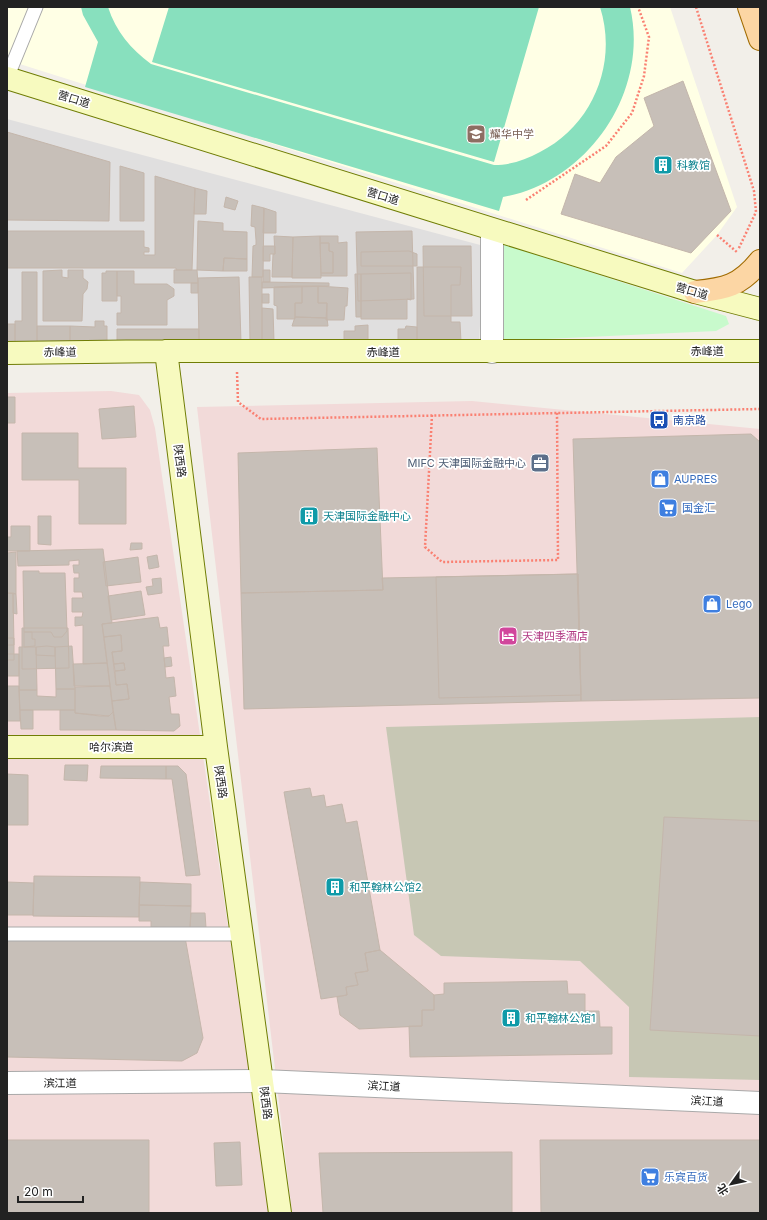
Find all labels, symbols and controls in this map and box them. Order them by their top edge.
street label: 营口道 [56,87,92,111]
school or university icon: 耀华中学 [465,123,487,145]
place label: 耀华中学 [490,127,534,141]
building icon: 科教馆 [652,154,674,176]
place label: 科教馆 [677,158,710,172]
street label: 营口道 [365,184,401,208]
street label: 营口道 [674,280,710,302]
street label: 赤峰道 [691,344,724,358]
street label: 赤峰道 [43,345,77,359]
street label: 赤峰道 [367,345,400,359]
bus stop icon: 南京路 [648,409,670,431]
place label: 南京路 [673,413,706,427]
street label: 陕西路 [171,444,189,478]
office icon: MIFC 天津国际金融中心 [529,452,551,474]
place label: MIFC 天津国际金融中心 [407,456,526,470]
shop icon: AUPRES [649,468,671,490]
place label: AUPRES [674,472,717,486]
supermarket icon: 国金汇 [657,497,679,519]
place label: 国金汇 [682,501,715,515]
building icon: 天津国际金融中心 [298,505,320,527]
place label: 天津国际金融中心 [323,509,411,523]
shop icon: Lego [701,593,723,615]
place label: Lego [726,597,752,611]
hotel icon: 天津四季酒店 [497,625,519,647]
place label: 天津四季酒店 [522,629,588,643]
street label: 哈尔滨道 [89,740,133,754]
street label: 陕西路 [212,765,230,799]
building icon: 和平翰林公馆2 [324,876,346,898]
place label: 和平翰林公馆2 [349,880,422,894]
building icon: 和平翰林公馆1 [500,1007,522,1029]
place label: 和平翰林公馆1 [525,1011,595,1025]
street label: 滨江道 [44,1076,77,1090]
street label: 滨江道 [367,1078,401,1094]
street label: 陕西路 [257,1086,275,1120]
street label: 滨江道 [690,1093,724,1109]
north arrow [711,1164,751,1204]
supermarket icon: 乐宾百货 [639,1166,661,1188]
place label: 乐宾百货 [664,1170,708,1184]
scale bar [18,1178,83,1204]
text: 北 [714,1181,731,1198]
text: 20 m [24,1184,53,1199]

